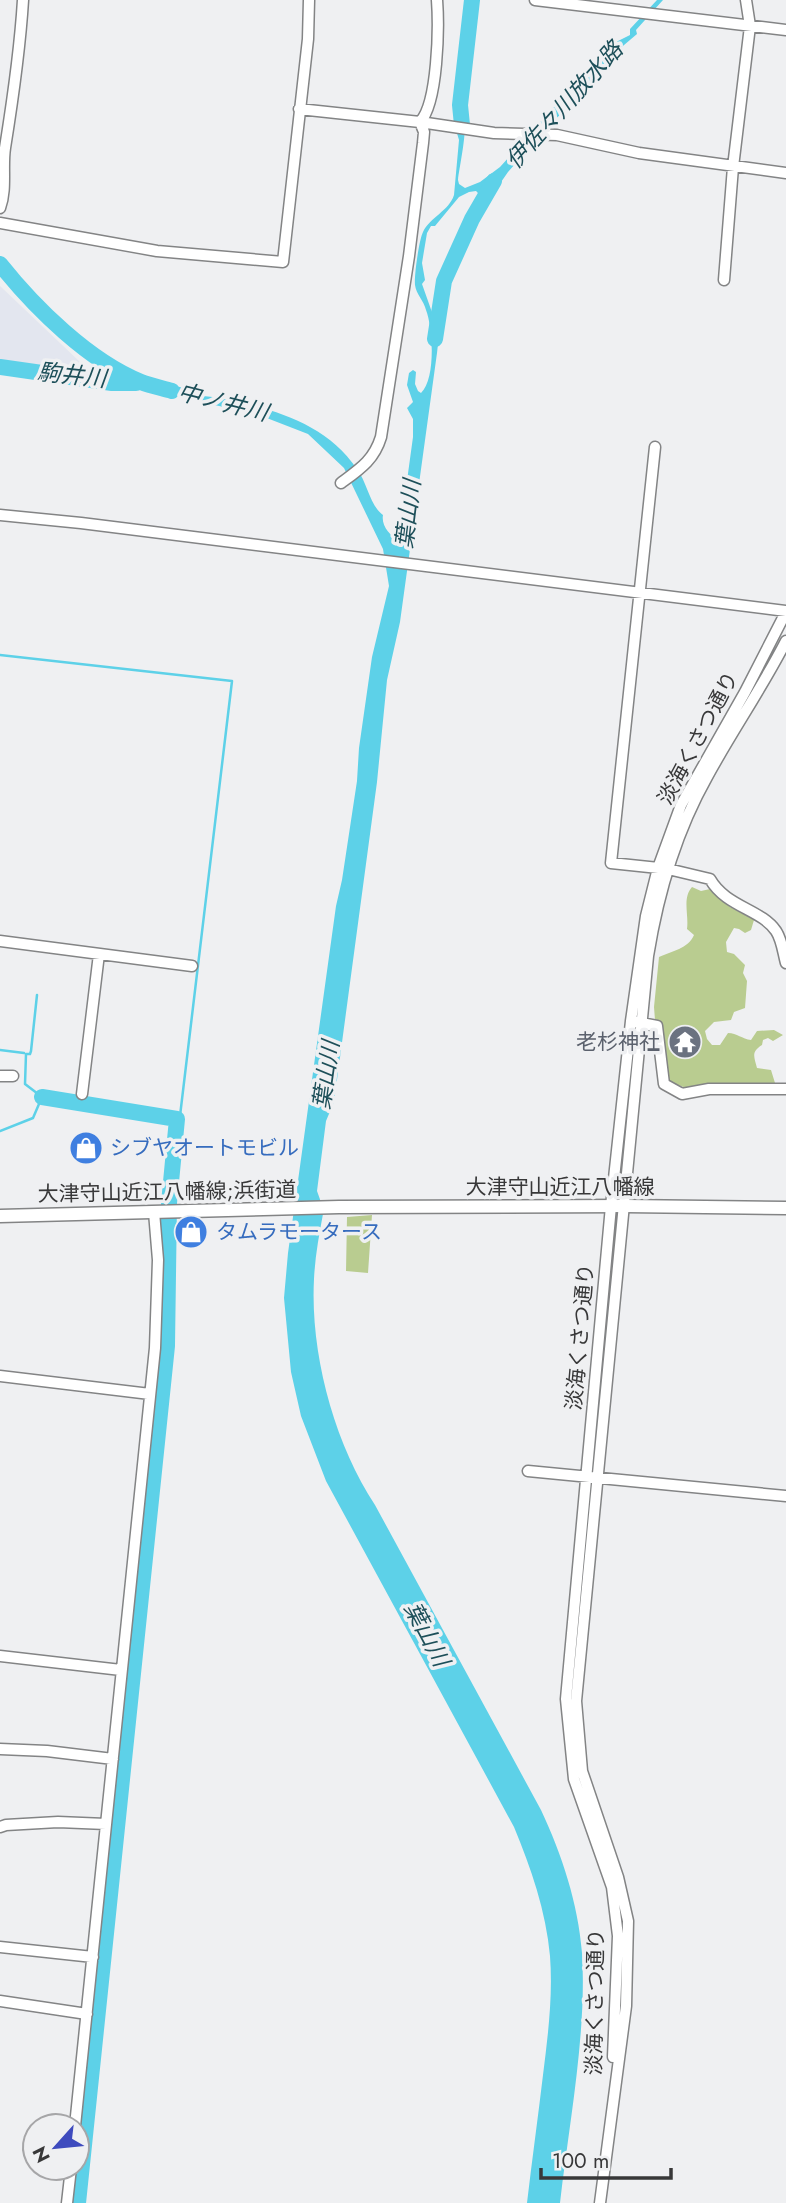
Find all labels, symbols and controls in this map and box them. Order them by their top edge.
water label: 伊佐々川放水路 [498,32,632,176]
water label: 駒井川 [36,354,111,396]
water label: 中ノ井川 [174,374,275,430]
water label: 葉山川 [387,475,429,550]
street label: 淡海くさつ通り [650,666,746,810]
temple icon: 老杉神社 [666,1023,704,1061]
place label: 老杉神社 [576,1027,660,1057]
water label: 葉山川 [304,1035,348,1112]
shop icon: シブヤオートモビル [67,1129,105,1167]
place label: シブヤオートモビル [110,1133,299,1163]
street label: 大津守山近江八幡線 [466,1172,655,1202]
street label: 大津守山近江八幡線;浜街道 [37,1175,297,1209]
shop icon: タムラモータース [172,1213,210,1251]
place label: タムラモータース [216,1217,382,1247]
street label: 淡海くさつ通り [559,1262,601,1412]
water label: 葉山川 [396,1596,460,1675]
street label: 淡海くさつ通り [579,1928,611,2076]
north arrow [21,2112,91,2182]
scale bar [541,2136,670,2180]
text: N [26,2142,57,2167]
text: 100 m [552,2146,609,2176]

